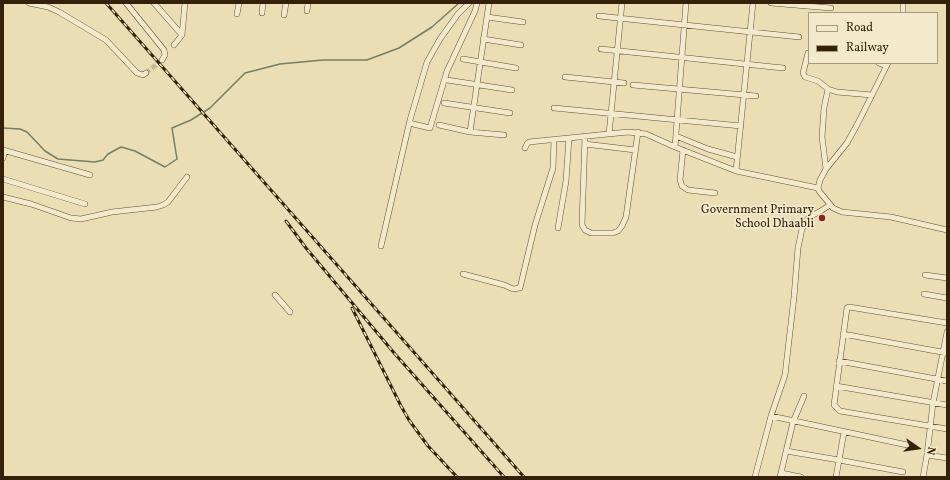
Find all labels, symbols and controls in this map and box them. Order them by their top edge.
legend [808,12,938,64]
text: Road [846,20,873,36]
text: Railway [846,40,889,56]
place label: Government Primary School Dhaabli [701,204,814,232]
marker: Government Primary School Dhaabli [817,213,827,223]
north arrow [898,428,938,468]
text: N [922,445,938,456]

